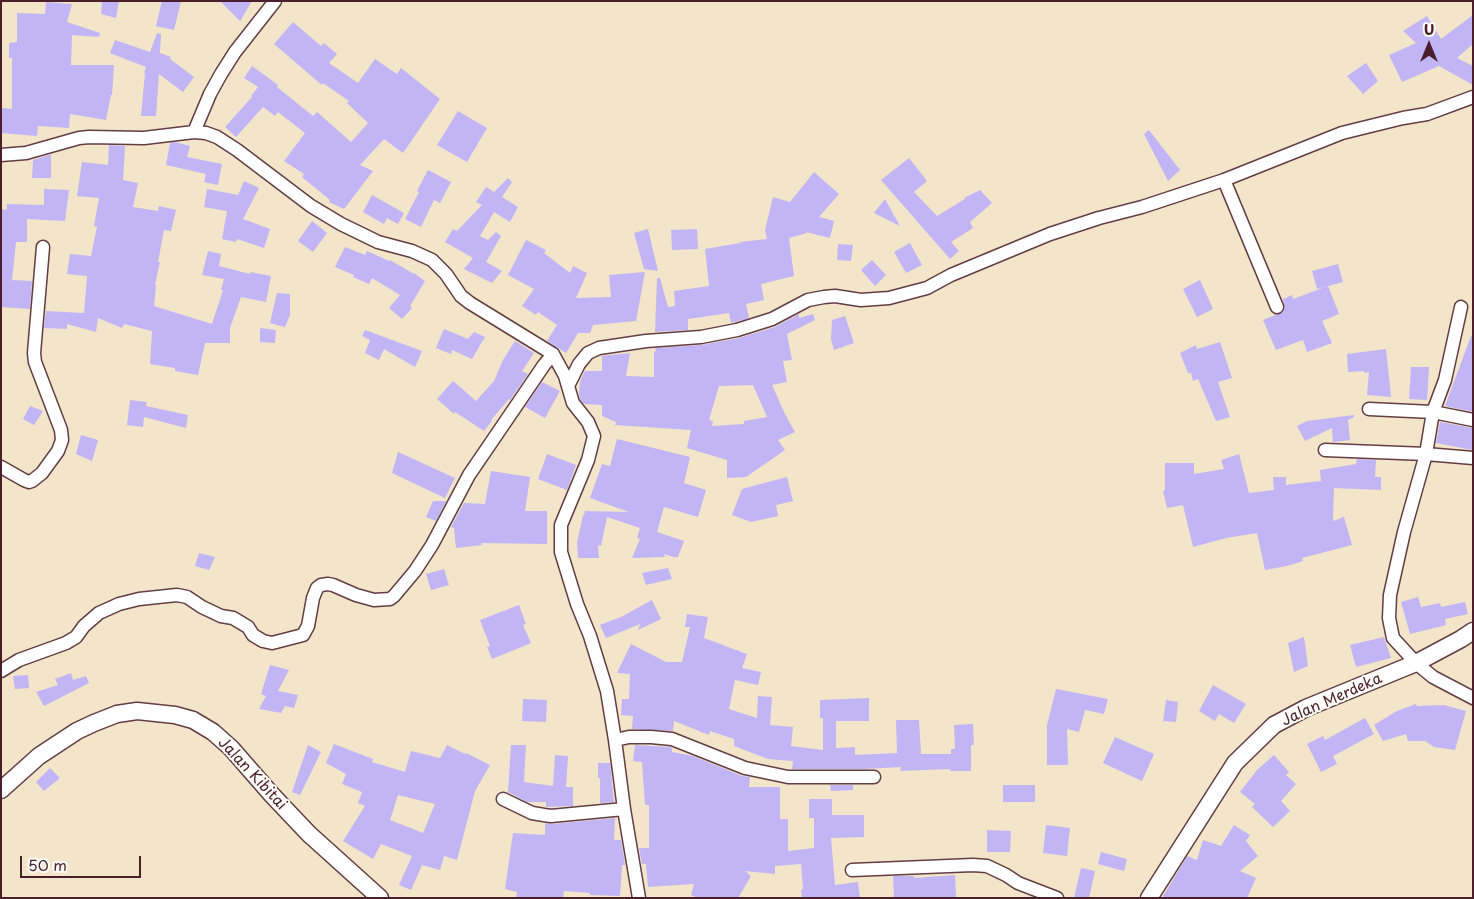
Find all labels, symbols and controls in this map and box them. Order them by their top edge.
text: U [1424,19,1434,40]
north arrow [1404,20,1454,70]
street label: Jalan Merdeka [1279,670,1385,730]
street label: Jalan Kibitai [214,734,290,814]
scale bar [22,846,144,878]
text: 50 m [28,853,67,876]

